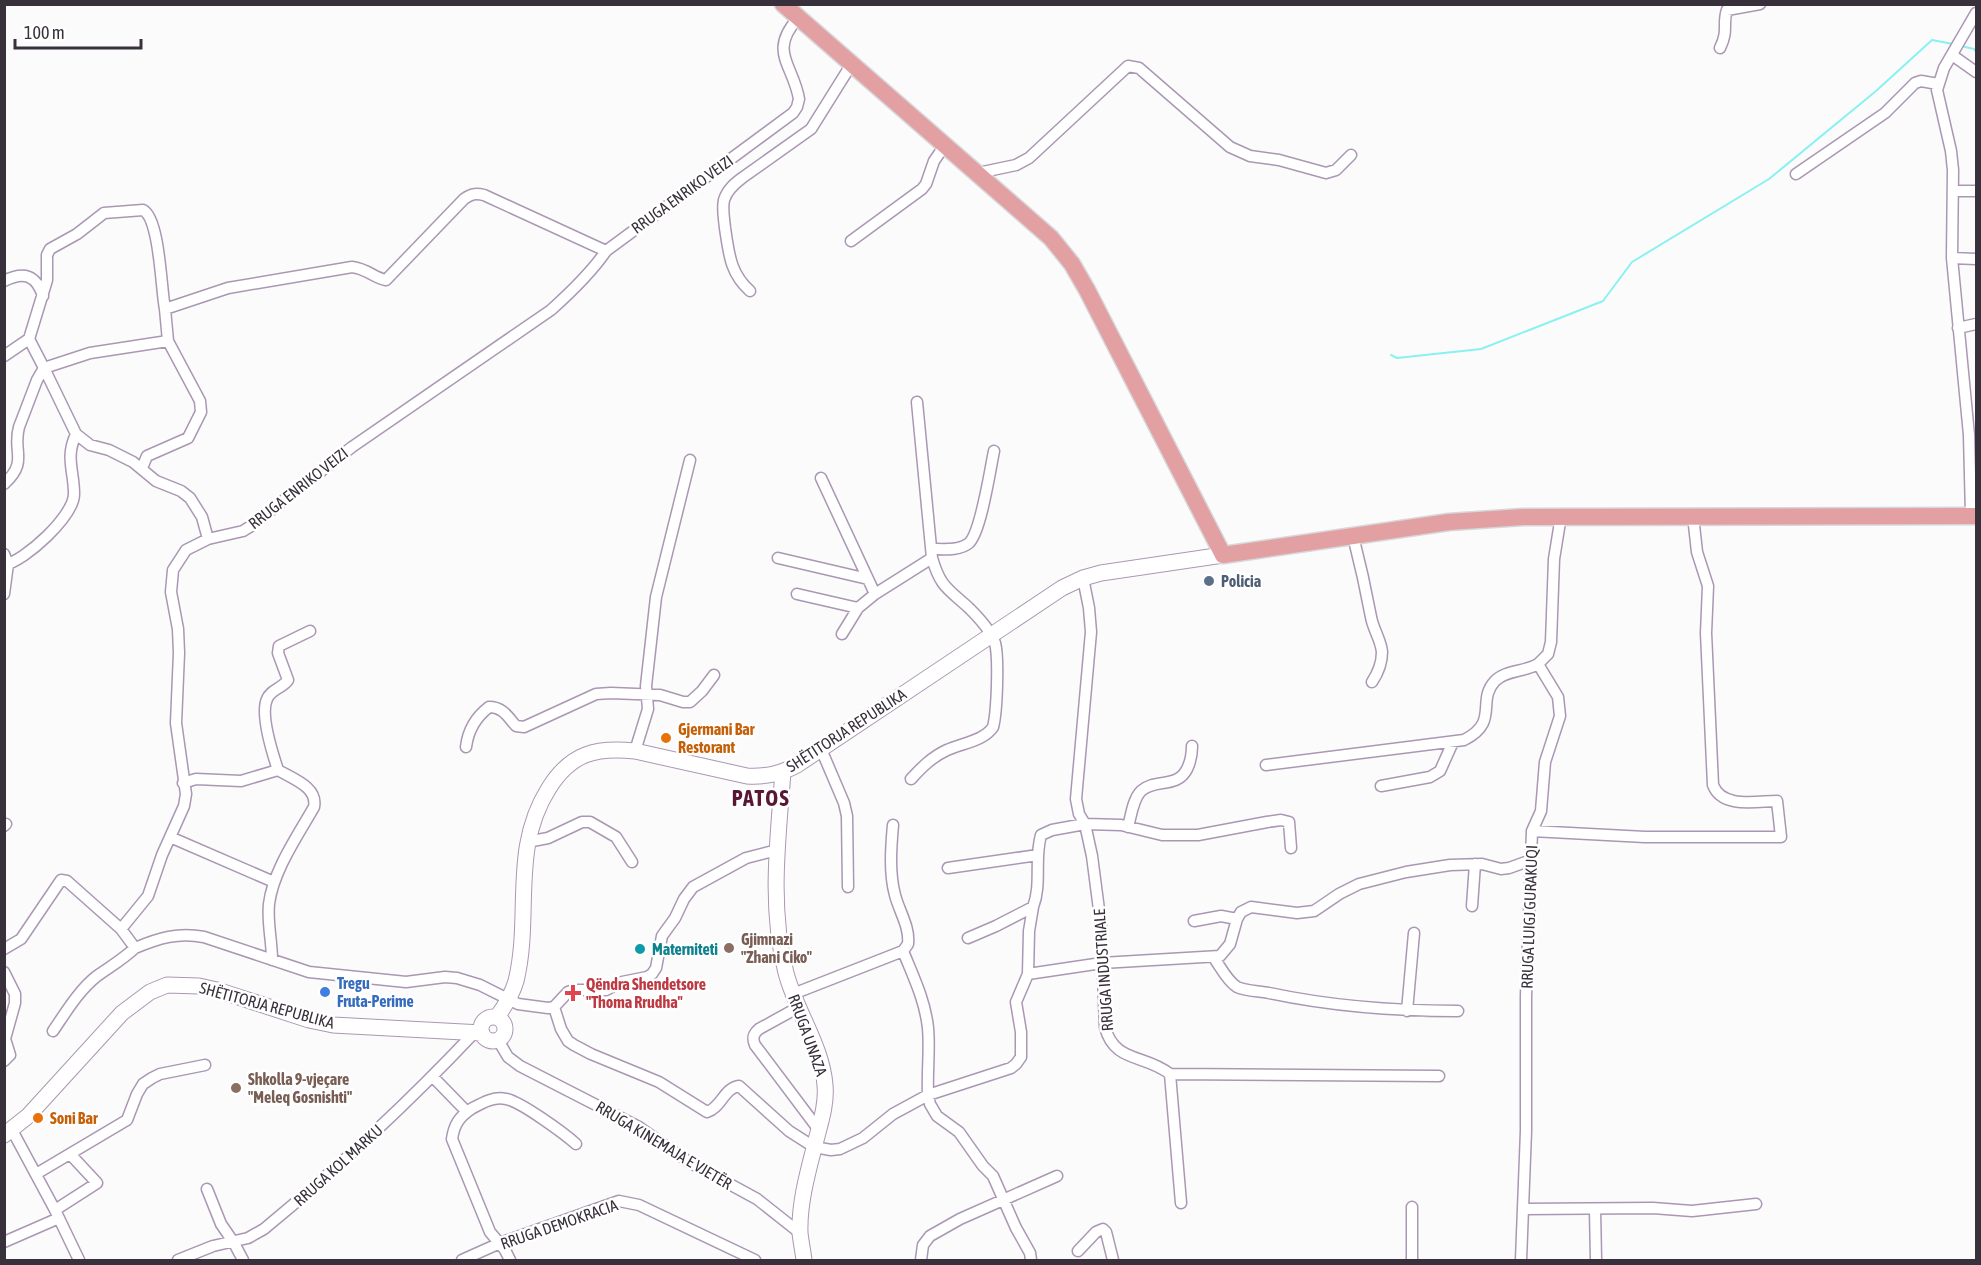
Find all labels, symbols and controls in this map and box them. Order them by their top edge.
scale bar [15,12,141,50]
text: 100 m [24,22,65,43]
street label: RRUGA ENRIKO VEIZI [628,151,736,237]
street label: RRUGA ENRIKO VEIZI [245,444,351,532]
place label: Policia [1221,572,1261,590]
marker: Policia [1202,574,1216,588]
street label: SHËTITORJA REPUBLIKA [783,685,909,775]
place label: Gjermani Bar Restorant [678,720,755,756]
marker: Gjermani Bar Restorant [659,731,673,745]
district label: PATOS [732,785,790,811]
street label: RRUGA LUIGJ GURAKUQI [1517,845,1541,989]
street label: RRUGA INDUSTRIALE [1090,908,1116,1032]
place label: Gjimnazi "Zhani Ciko" [741,930,813,966]
place label: Materniteti [652,940,718,958]
marker: Gjimnazi "Zhani Ciko" [722,941,736,955]
marker: Materniteti [633,942,647,956]
place label: Tregu Fruta-Perime [337,974,414,1010]
place label: Qëndra Shendetsore "Thoma Rrudha" [586,975,706,1011]
street label: SHËTITORJA REPUBLIKA [198,978,336,1032]
marker: Qëndra Shendetsore "Thoma Rrudha" [564,984,582,1002]
marker: Tregu Fruta-Perime [318,985,332,999]
street label: RRUGA UNAZA [785,992,831,1078]
place label: Shkolla 9-vjeçare "Meleq Gosnishti" [248,1070,353,1106]
marker: Shkolla 9-vjeçare "Meleq Gosnishti" [229,1081,243,1095]
street label: RRUGA KINEMAJA E VJETËR [593,1097,735,1193]
place label: Soni Bar [50,1109,98,1127]
marker: Soni Bar [31,1111,45,1125]
street label: RRUGA KOL MARKU [290,1121,386,1209]
street label: RRUGA DEMOKRACIA [498,1195,620,1252]

